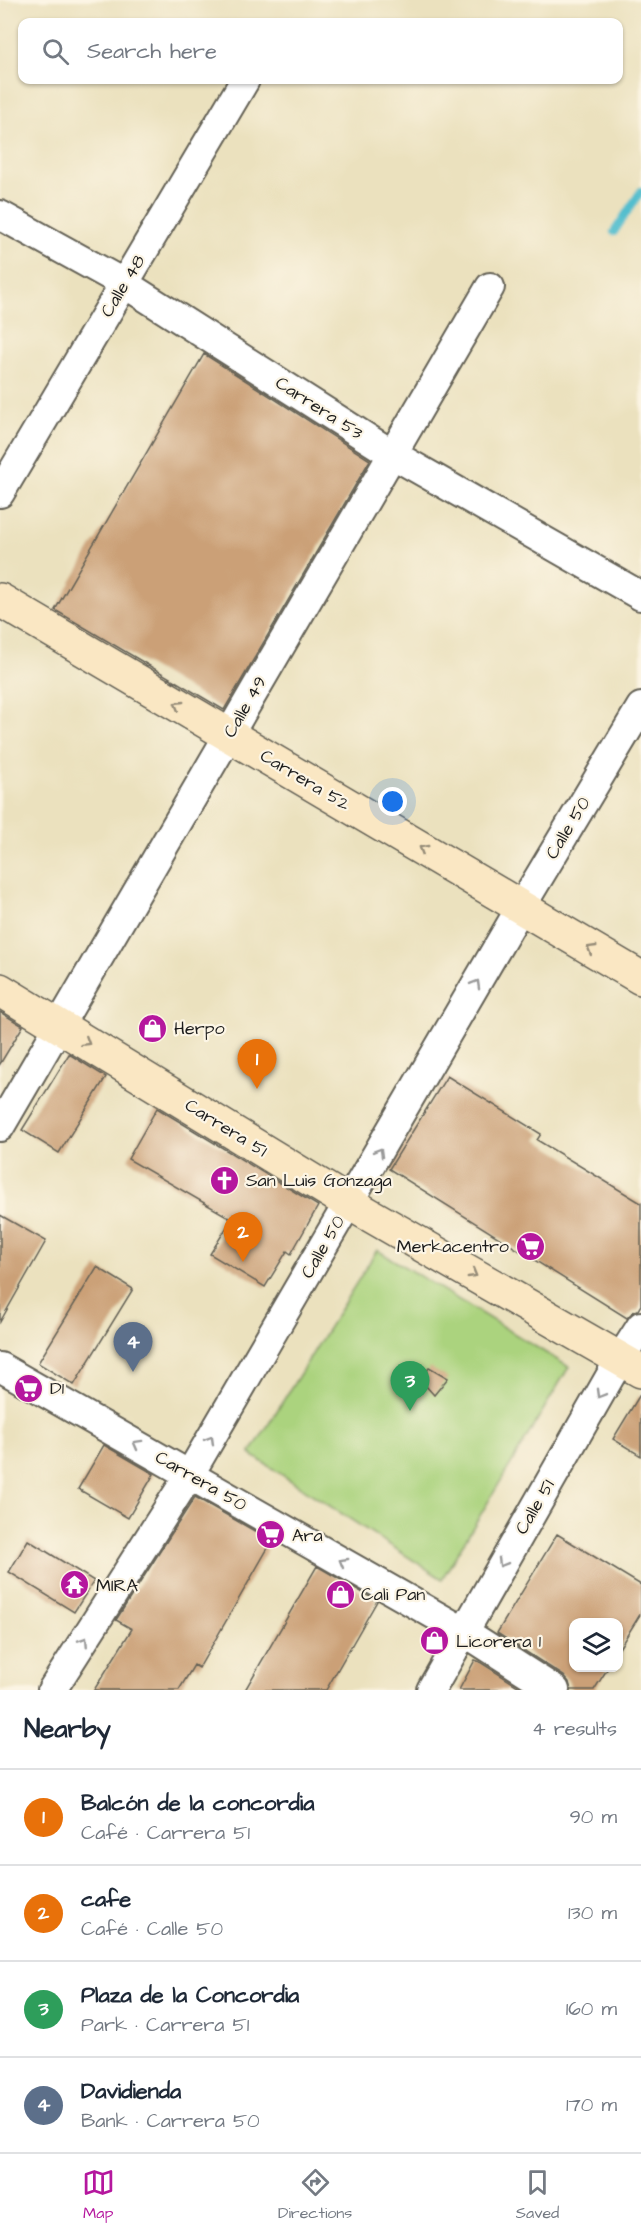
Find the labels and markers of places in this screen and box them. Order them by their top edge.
shop icon: Herpo [137,1012,169,1044]
place label: Herpo [174,1016,225,1041]
pin: 1 [238,1040,276,1089]
church icon: San Luis Gonzaga [209,1164,241,1196]
place label: San Luis Gonzaga [246,1168,392,1194]
pin: 2 [224,1212,262,1262]
supermarket icon: Merkacentro [514,1230,546,1262]
place label: Merkacentro [397,1234,509,1259]
pin: 4 [114,1322,152,1372]
pin: 3 [390,1362,430,1411]
supermarket icon: D1 [13,1372,45,1404]
place label: D1 [50,1376,64,1401]
supermarket icon: Ara [255,1519,287,1551]
place label: Ara [292,1523,323,1548]
temple icon: MIRA [59,1569,91,1601]
place label: MIRA [96,1573,138,1598]
shop icon: Cali Pan [324,1578,356,1610]
place label: Cali Pan [361,1582,425,1607]
shop icon: Licorera 1 [419,1625,451,1657]
place label: Licorera 1 [456,1629,541,1654]

